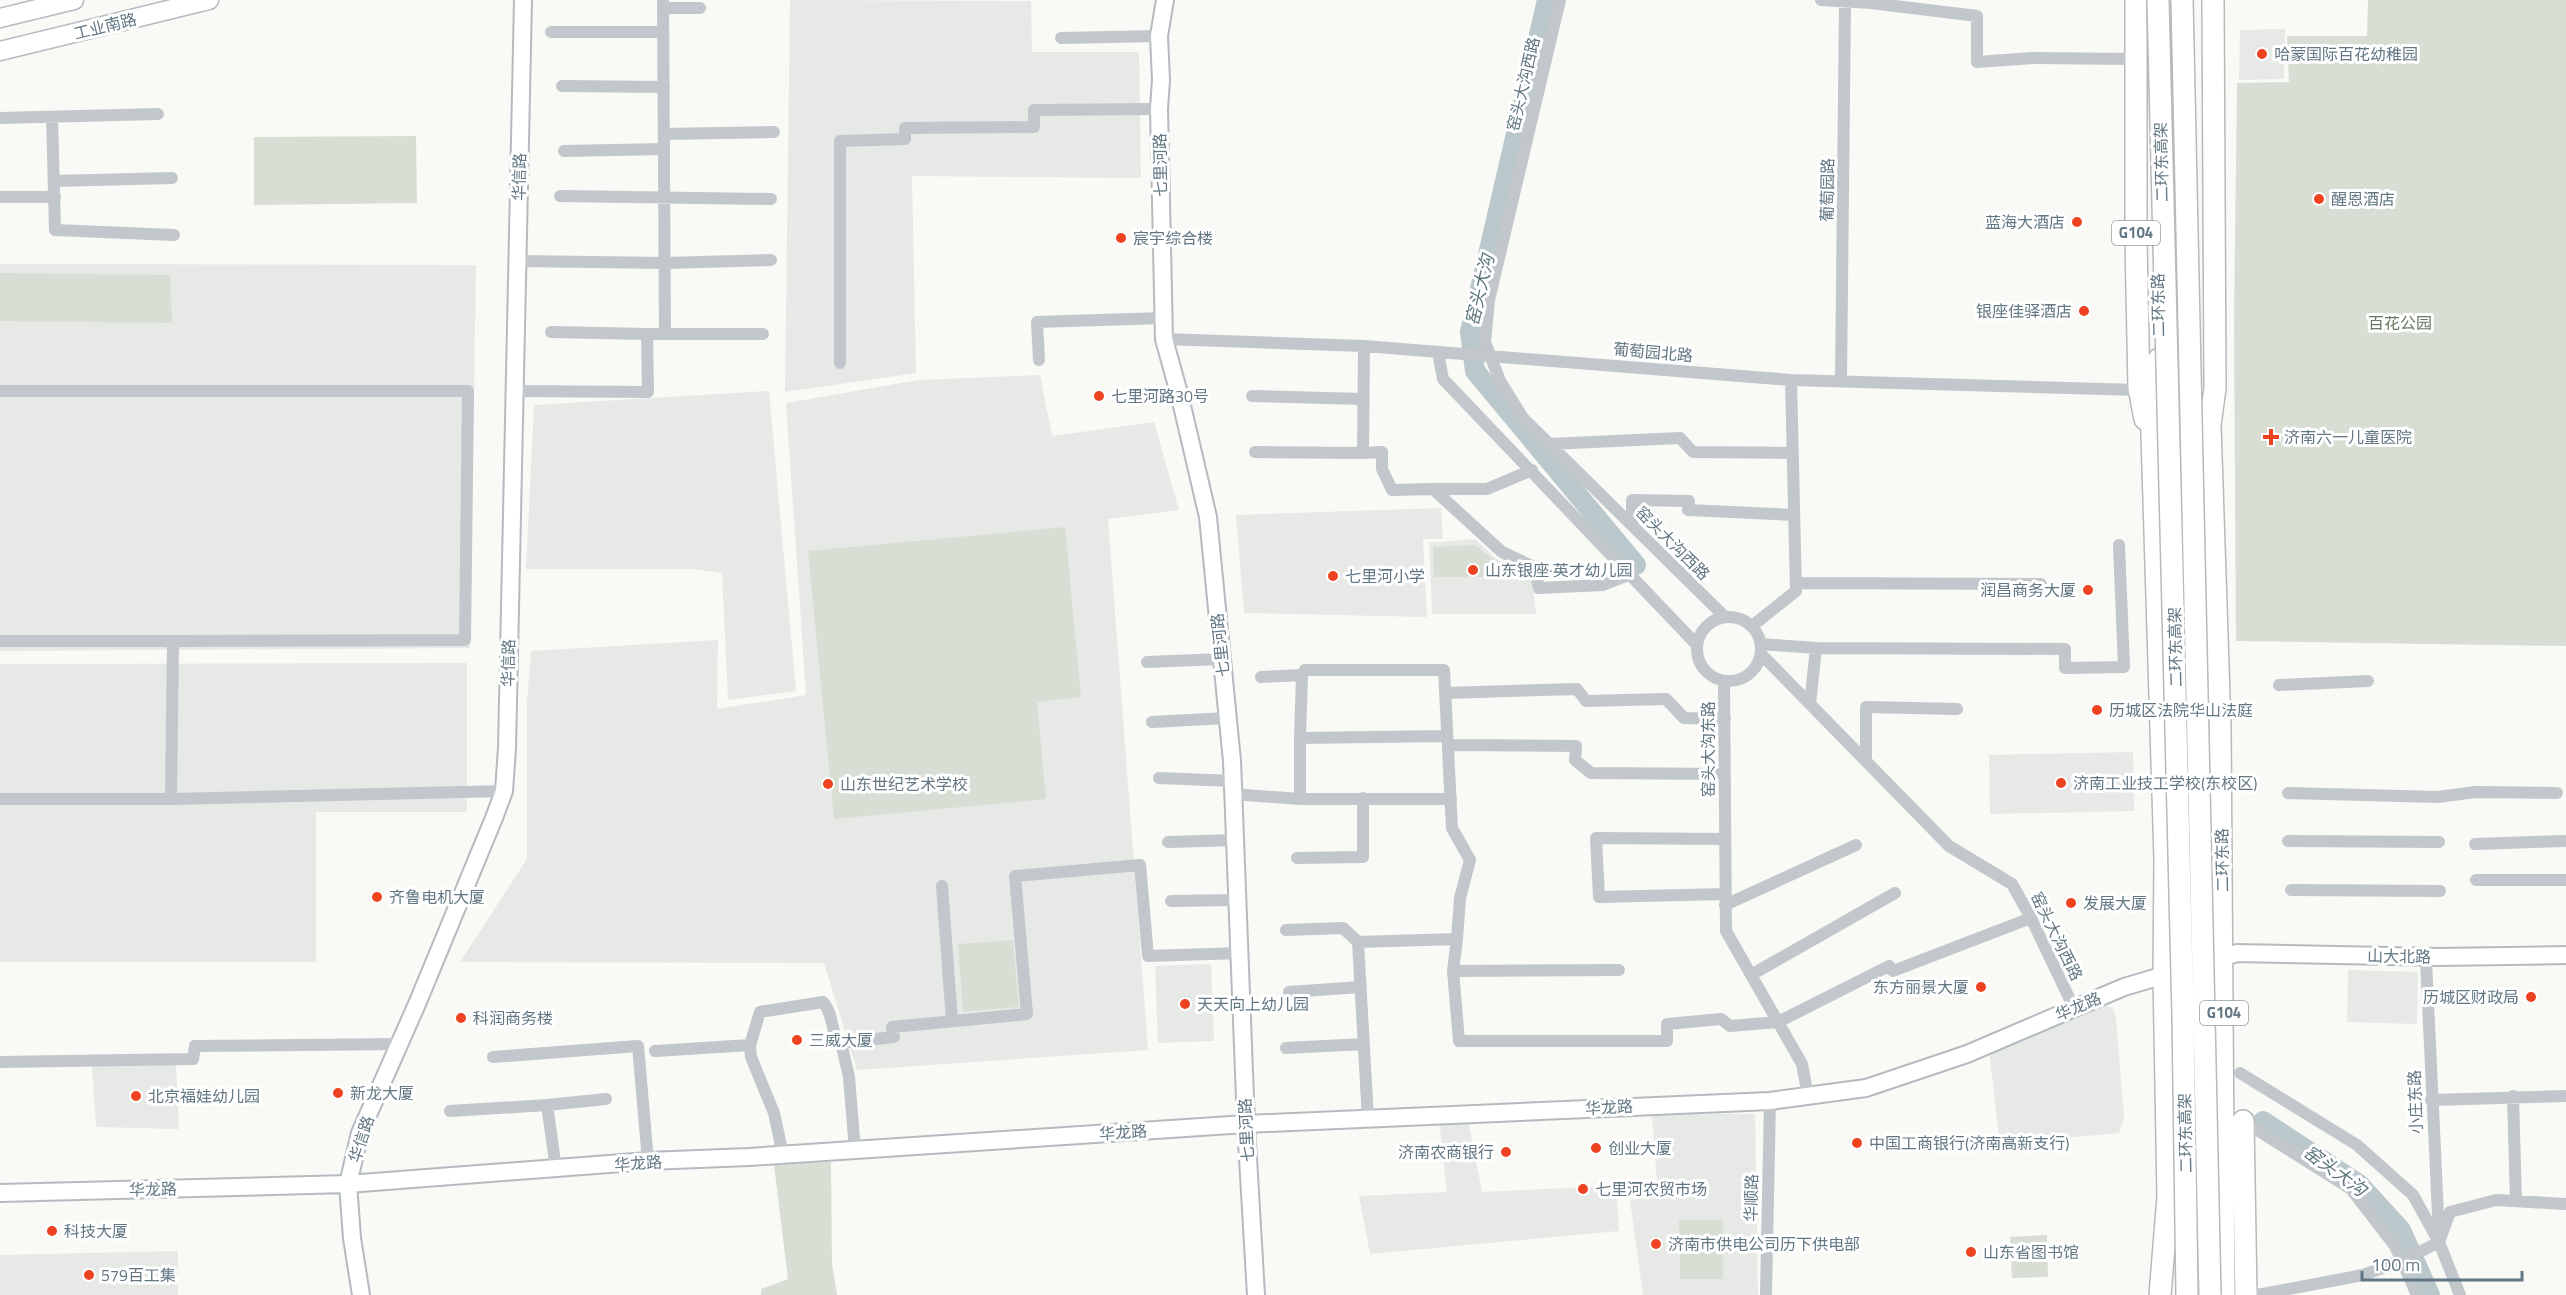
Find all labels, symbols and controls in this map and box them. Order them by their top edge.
street label: 工业南路 [71,7,139,45]
street label: 窑头大沟西路 [1501,35,1545,133]
place label: 哈蒙国际百花幼稚园 [2274,42,2418,66]
marker: 哈蒙国际百花幼稚园 [2255,47,2269,61]
street label: 二环东高架 [2148,122,2174,202]
street label: 七里河路 [1147,133,1173,197]
street label: 华信路 [507,153,531,201]
street label: 葡萄园路 [1814,158,1840,222]
place label: 醒恩酒店 [2331,187,2395,211]
marker: 醒恩酒店 [2312,192,2326,206]
place label: 蓝海大酒店 [1985,210,2065,234]
marker: 蓝海大酒店 [2070,215,2084,229]
road number: G104 [2112,221,2160,245]
place label: 宸宇综合楼 [1133,226,1213,250]
marker: 宸宇综合楼 [1114,231,1128,245]
water label: 窑头大沟 [1458,250,1501,328]
street label: 二环东路 [2145,273,2171,337]
place label: 银座佳驿酒店 [1976,299,2072,323]
marker: 银座佳驿酒店 [2077,304,2091,318]
park label: 百花公园 [2368,311,2432,335]
street label: 葡萄园北路 [1612,337,1694,367]
place label: 七里河路30号 [1111,384,1209,408]
marker: 七里河路30号 [1092,389,1106,403]
place label: 济南六一儿童医院 [2284,425,2412,449]
marker: 济南六一儿童医院 [2262,428,2280,446]
street label: 窑头大沟西路 [1631,501,1715,585]
place label: 山东银座·英才幼儿园 [1485,558,1632,582]
marker: 山东银座·英才幼儿园 [1466,563,1480,577]
place label: 七里河小学 [1345,564,1425,588]
marker: 七里河小学 [1326,569,1340,583]
place label: 润昌商务大厦 [1980,578,2076,602]
marker: 润昌商务大厦 [2081,583,2095,597]
street label: 二环东高架 [2162,607,2188,687]
street label: 七里河路 [1205,612,1235,678]
street label: 华信路 [496,639,520,687]
place label: 历城区法院华山法庭 [2109,698,2253,722]
street label: 窑头大沟东路 [1696,701,1720,797]
marker: 历城区法院华山法庭 [2090,703,2104,717]
place label: 济南工业技工学校(东校区) [2073,771,2257,795]
place label: 山东世纪艺术学校 [840,772,968,796]
marker: 济南工业技工学校(东校区) [2054,776,2068,790]
marker: 山东世纪艺术学校 [821,777,835,791]
street label: 二环东路 [2209,828,2235,892]
place label: 齐鲁电机大厦 [389,885,485,909]
street label: 窑头大沟西路 [2025,888,2089,984]
marker: 齐鲁电机大厦 [370,890,384,904]
place label: 发展大厦 [2083,891,2147,915]
marker: 发展大厦 [2064,896,2078,910]
street label: 山大北路 [2367,943,2431,969]
place label: 东方丽景大厦 [1873,975,1969,999]
marker: 东方丽景大厦 [1974,980,1988,994]
place label: 历城区财政局 [2423,985,2519,1009]
street label: 华龙路 [2051,986,2105,1026]
marker: 历城区财政局 [2524,990,2538,1004]
place label: 天天向上幼儿园 [1197,992,1309,1016]
marker: 天天向上幼儿园 [1178,997,1192,1011]
road number: G104 [2200,1001,2248,1025]
place label: 科润商务楼 [473,1006,553,1030]
marker: 科润商务楼 [454,1011,468,1025]
place label: 三威大厦 [809,1028,873,1052]
marker: 三威大厦 [790,1033,804,1047]
street label: 小庄东路 [2402,1070,2428,1134]
place label: 新龙大厦 [350,1081,414,1105]
place label: 北京福娃幼儿园 [148,1084,260,1108]
marker: 新龙大厦 [331,1086,345,1100]
marker: 北京福娃幼儿园 [129,1089,143,1103]
street label: 二环东高架 [2172,1093,2198,1173]
street label: 华龙路 [1584,1094,1634,1120]
street label: 七里河路 [1232,1097,1260,1163]
street label: 华信路 [342,1112,380,1166]
street label: 华龙路 [1098,1118,1148,1146]
place label: 中国工商银行(济南高新支行) [1869,1131,2069,1155]
place label: 创业大厦 [1608,1136,1672,1160]
marker: 中国工商银行(济南高新支行) [1850,1136,1864,1150]
water label: 窑头大沟 [2298,1139,2374,1204]
place label: 济南农商银行 [1398,1140,1494,1164]
marker: 创业大厦 [1589,1141,1603,1155]
marker: 济南农商银行 [1499,1145,1513,1159]
street label: 华龙路 [613,1149,663,1177]
street label: 华顺路 [1739,1174,1763,1222]
street label: 华龙路 [129,1177,177,1201]
place label: 七里河农贸市场 [1595,1177,1707,1201]
marker: 七里河农贸市场 [1576,1182,1590,1196]
place label: 科技大厦 [64,1219,128,1243]
marker: 科技大厦 [45,1224,59,1238]
place label: 济南市供电公司历下供电部 [1668,1232,1860,1256]
marker: 济南市供电公司历下供电部 [1649,1237,1663,1251]
place label: 山东省图书馆 [1983,1240,2079,1264]
scale bar [2362,1244,2522,1282]
marker: 山东省图书馆 [1964,1245,1978,1259]
text: 100 m [2371,1251,2420,1278]
place label: 579百工集 [101,1263,176,1287]
marker: 579百工集 [82,1268,96,1282]

